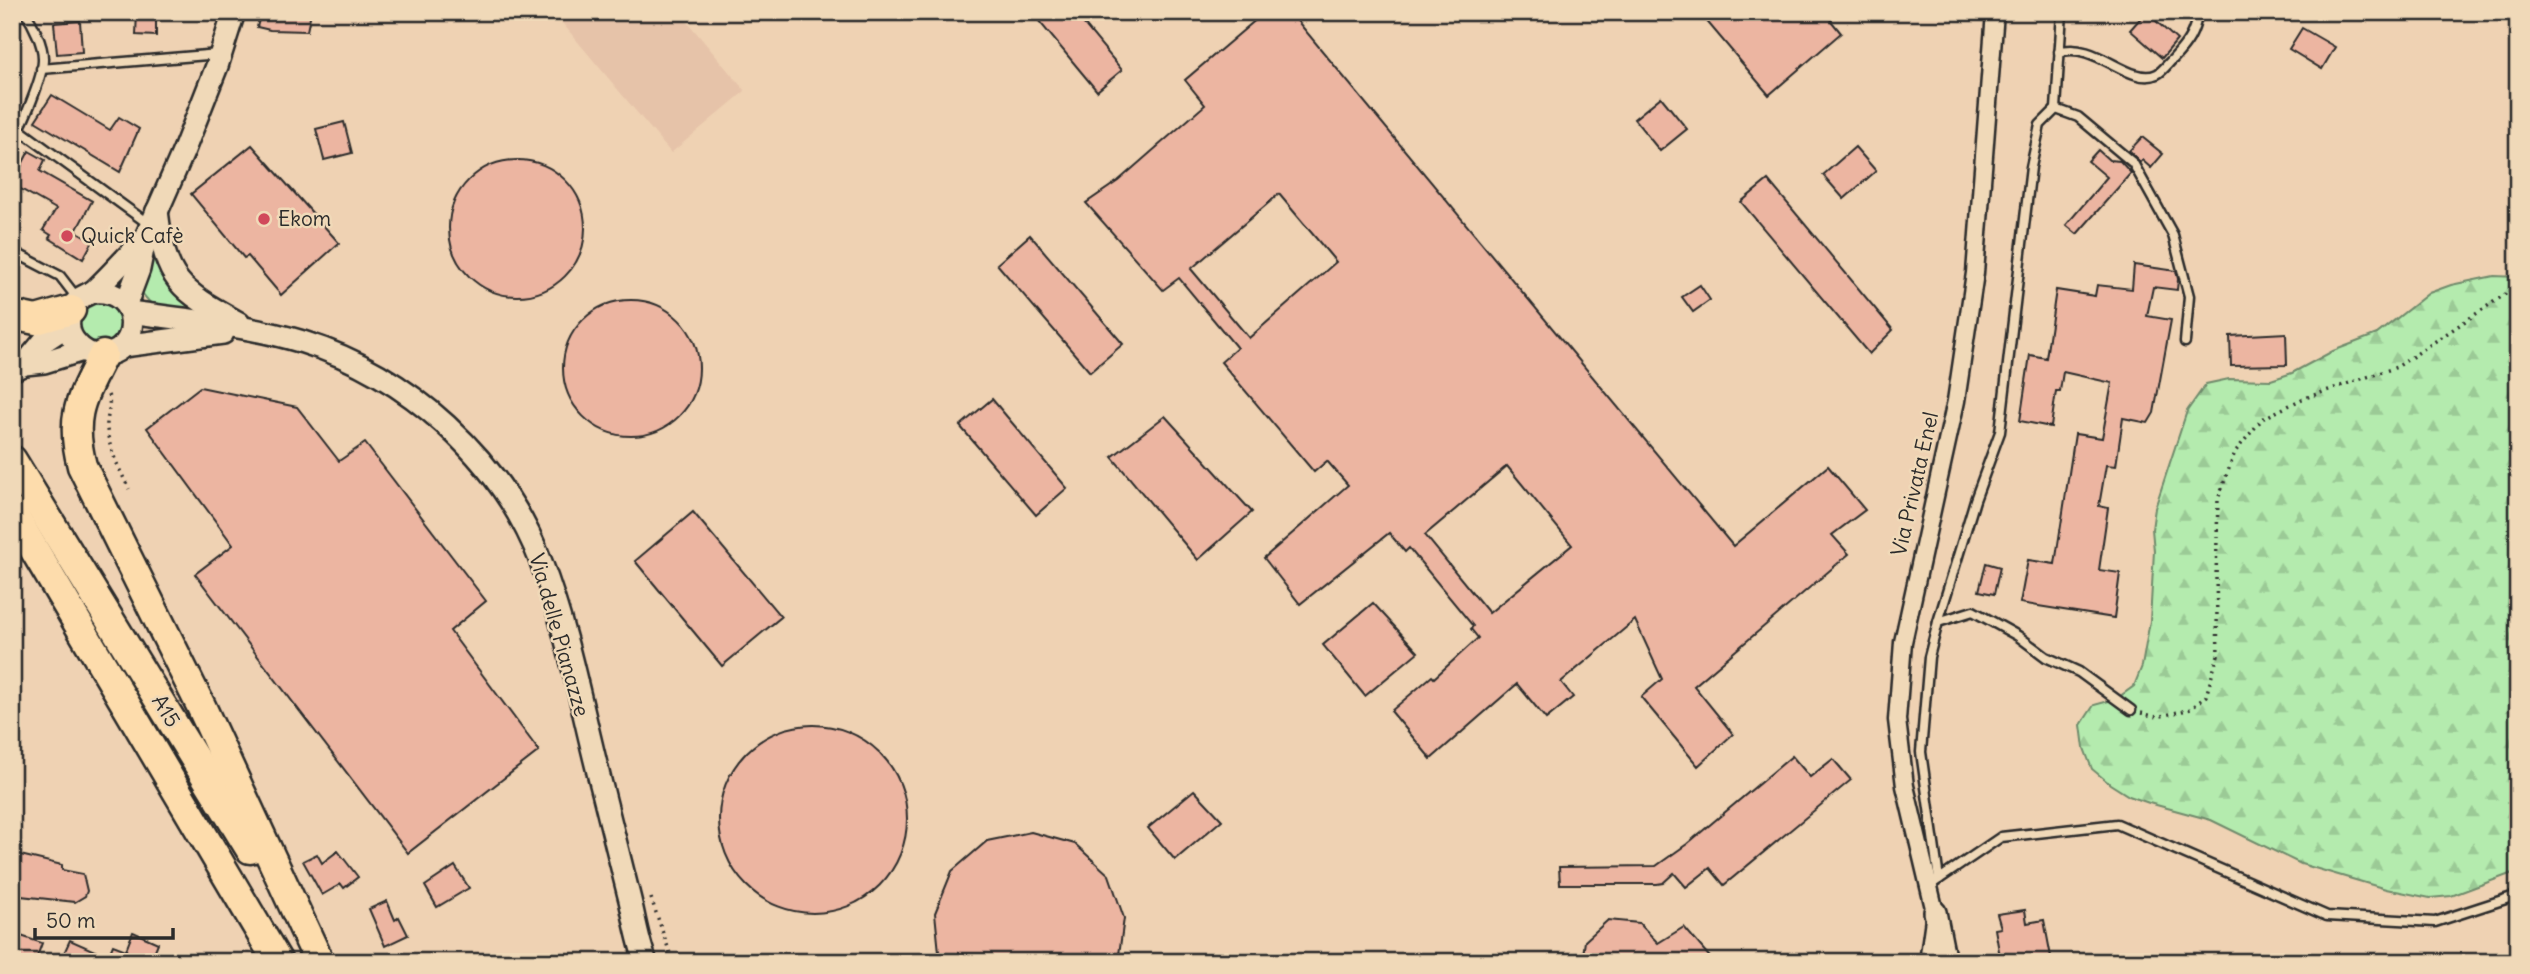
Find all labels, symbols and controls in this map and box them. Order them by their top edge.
place label: Ekom [278,205,331,232]
marker: Ekom [256,211,272,227]
place label: Quick Cafè [81,222,184,249]
marker: Quick Cafè [59,228,75,244]
street label: Via Privata Enel [1885,409,1944,559]
street label: Via delle Pianazze [523,550,596,720]
street label: A15 [146,689,187,732]
scale bar [35,897,173,941]
text: 50 m [46,907,95,934]

